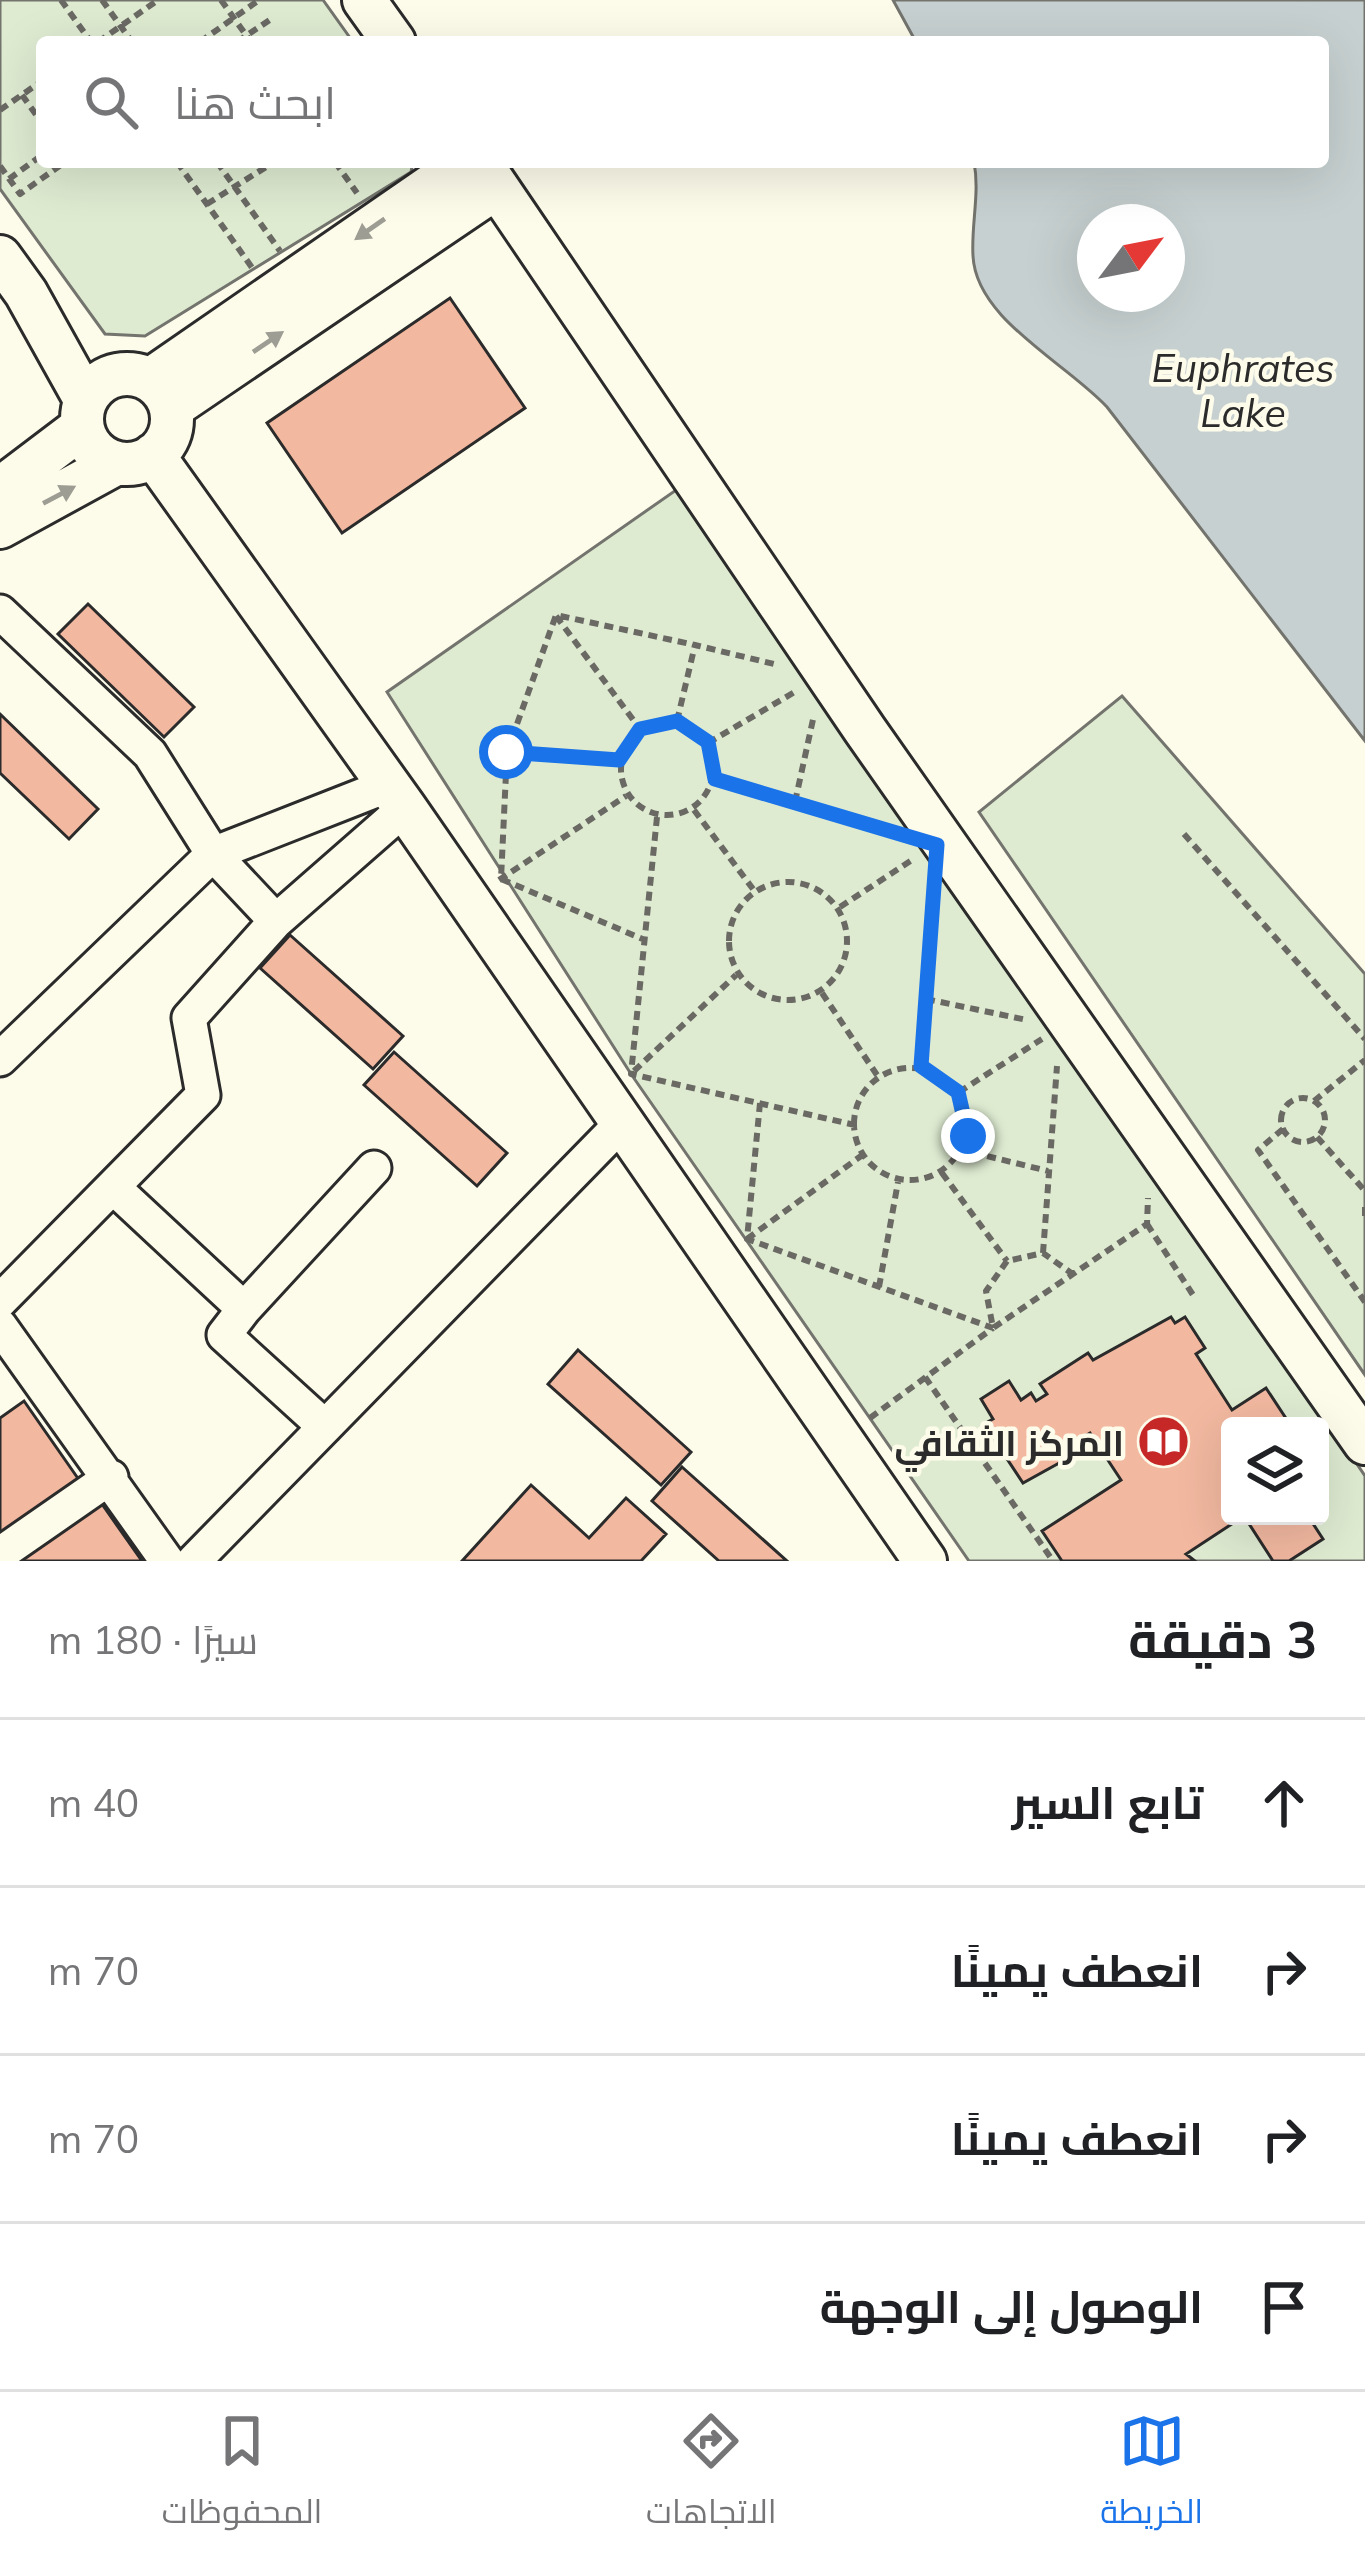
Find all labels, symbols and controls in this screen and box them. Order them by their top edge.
search box [36,36,1329,168]
icon: search [78,69,144,135]
text: ابحث هنا [174,74,336,130]
north arrow [1077,204,1185,312]
one-way arrow [353,217,386,240]
one-way arrow [251,331,284,354]
water label: Euphrates Lake [1151,343,1335,437]
one-way arrow [41,485,76,506]
route start [479,725,533,779]
route end [941,1109,995,1163]
library icon: المركز الثقافي [1135,1414,1191,1470]
map controls [1221,1417,1329,1525]
button: layers [1221,1417,1329,1525]
place label: المركز الثقافي [895,1420,1124,1473]
text: 3 دقيقة [1128,1607,1317,1671]
text: سيرًا · 180 m [48,1615,258,1664]
icon: ahead [1251,1770,1317,1836]
text: تابع السير [1012,1774,1203,1830]
text: 40 m [48,1778,139,1827]
icon: right [1251,1938,1317,2004]
text: انعطف يمينًا [951,1942,1203,1998]
text: 70 m [48,1946,139,1995]
icon: right [1251,2106,1317,2172]
text: انعطف يمينًا [951,2110,1203,2166]
text: 70 m [48,2114,139,2163]
icon: arrive [1251,2274,1317,2340]
text: الوصول إلى الوجهة [820,2278,1203,2334]
tab: المحفوظات [162,2408,322,2542]
tab: الاتجاهات [646,2408,777,2542]
tab: الخريطة [1100,2408,1203,2542]

